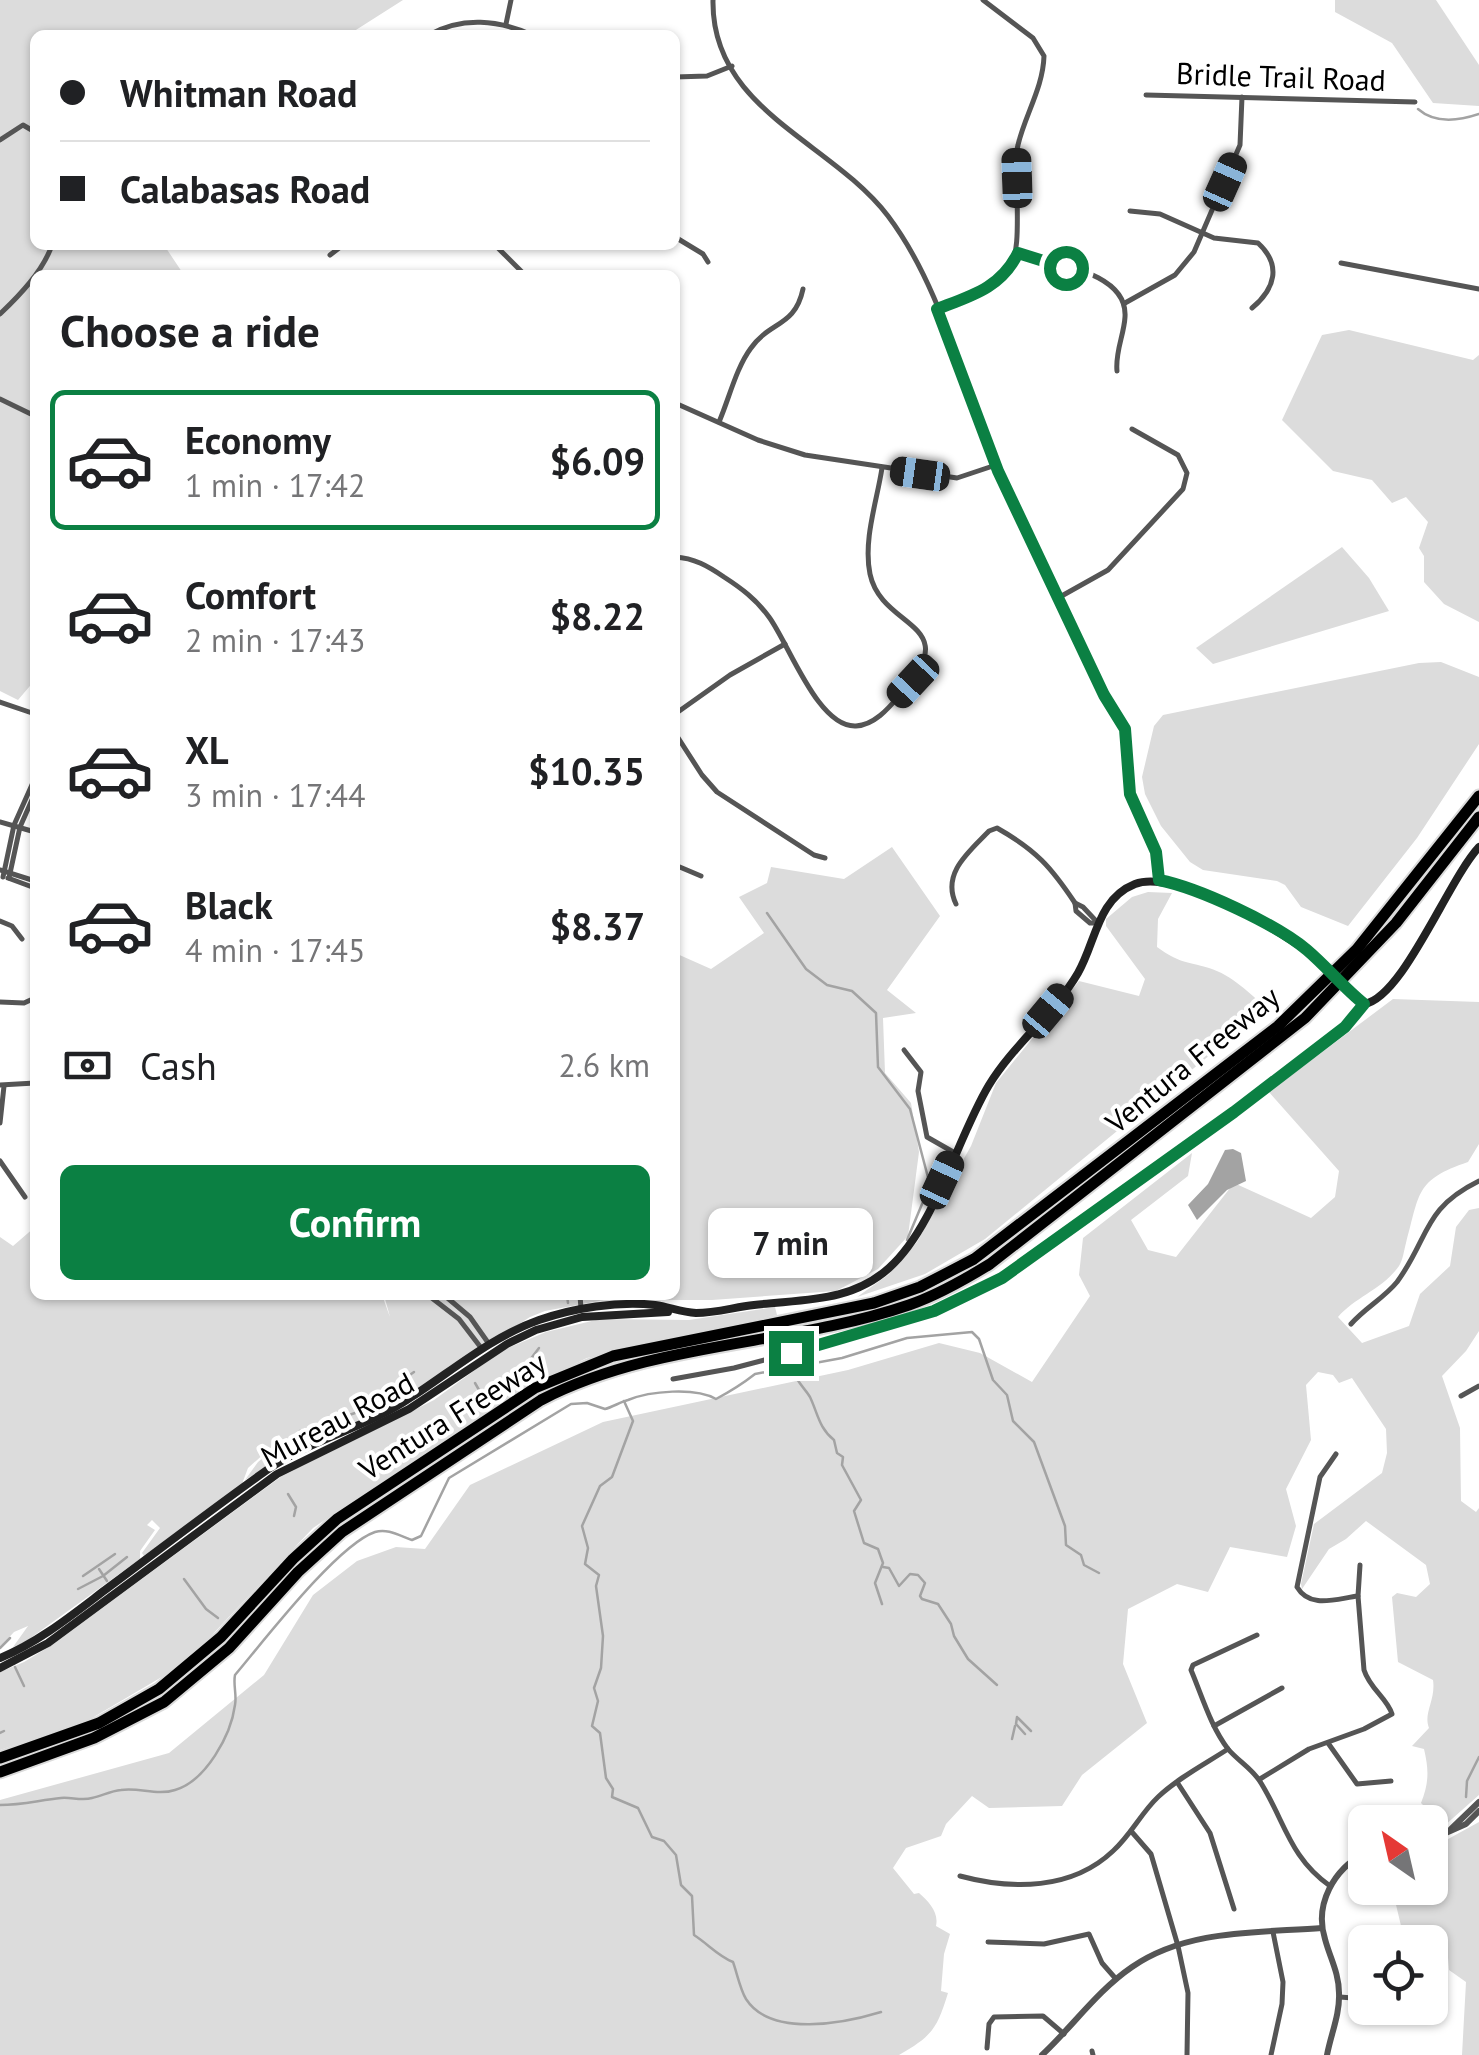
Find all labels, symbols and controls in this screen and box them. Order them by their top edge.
street label: Bridle Trail Road [1175,53,1387,99]
text: Whitman Road [120,68,358,117]
car [1001,147,1033,209]
car [1199,148,1251,216]
text: Calabasas Road [120,164,370,213]
route start [1044,246,1089,291]
text: Choose a ride [60,301,320,359]
icon: car [65,415,155,505]
text: Economy [185,415,331,464]
text: $6.09 [549,436,645,485]
car [888,455,952,493]
text: 1 min · 17:42 [185,464,365,506]
icon: car [65,570,155,660]
text: Comfort [185,570,316,619]
text: $8.22 [549,591,645,640]
text: 2 min · 17:43 [185,619,365,661]
car [882,649,944,713]
icon: car [65,725,155,815]
text: XL [185,725,229,774]
text: $10.35 [528,746,645,795]
text: 3 min · 17:44 [185,774,365,816]
icon: car [65,880,155,970]
text: Black [185,880,273,929]
text: $8.37 [549,901,645,950]
text: 4 min · 17:45 [185,929,365,971]
street label: Ventura Freeway [1096,977,1287,1142]
car [1017,978,1079,1044]
icon: cash [60,1038,115,1093]
text: Cash [140,1041,217,1090]
text: 2.6 km [558,1044,650,1086]
car [916,1146,968,1214]
button: Confirm [60,1165,650,1280]
callout: 7 min [708,1208,874,1278]
text: 7 min [752,1222,829,1264]
route end [769,1331,814,1376]
street label: Ventura Freeway [351,1342,553,1488]
street label: Mureau Road [254,1362,420,1476]
north arrow [1348,1805,1448,1905]
map controls [1348,1805,1448,2025]
button: locate [1348,1925,1448,2025]

